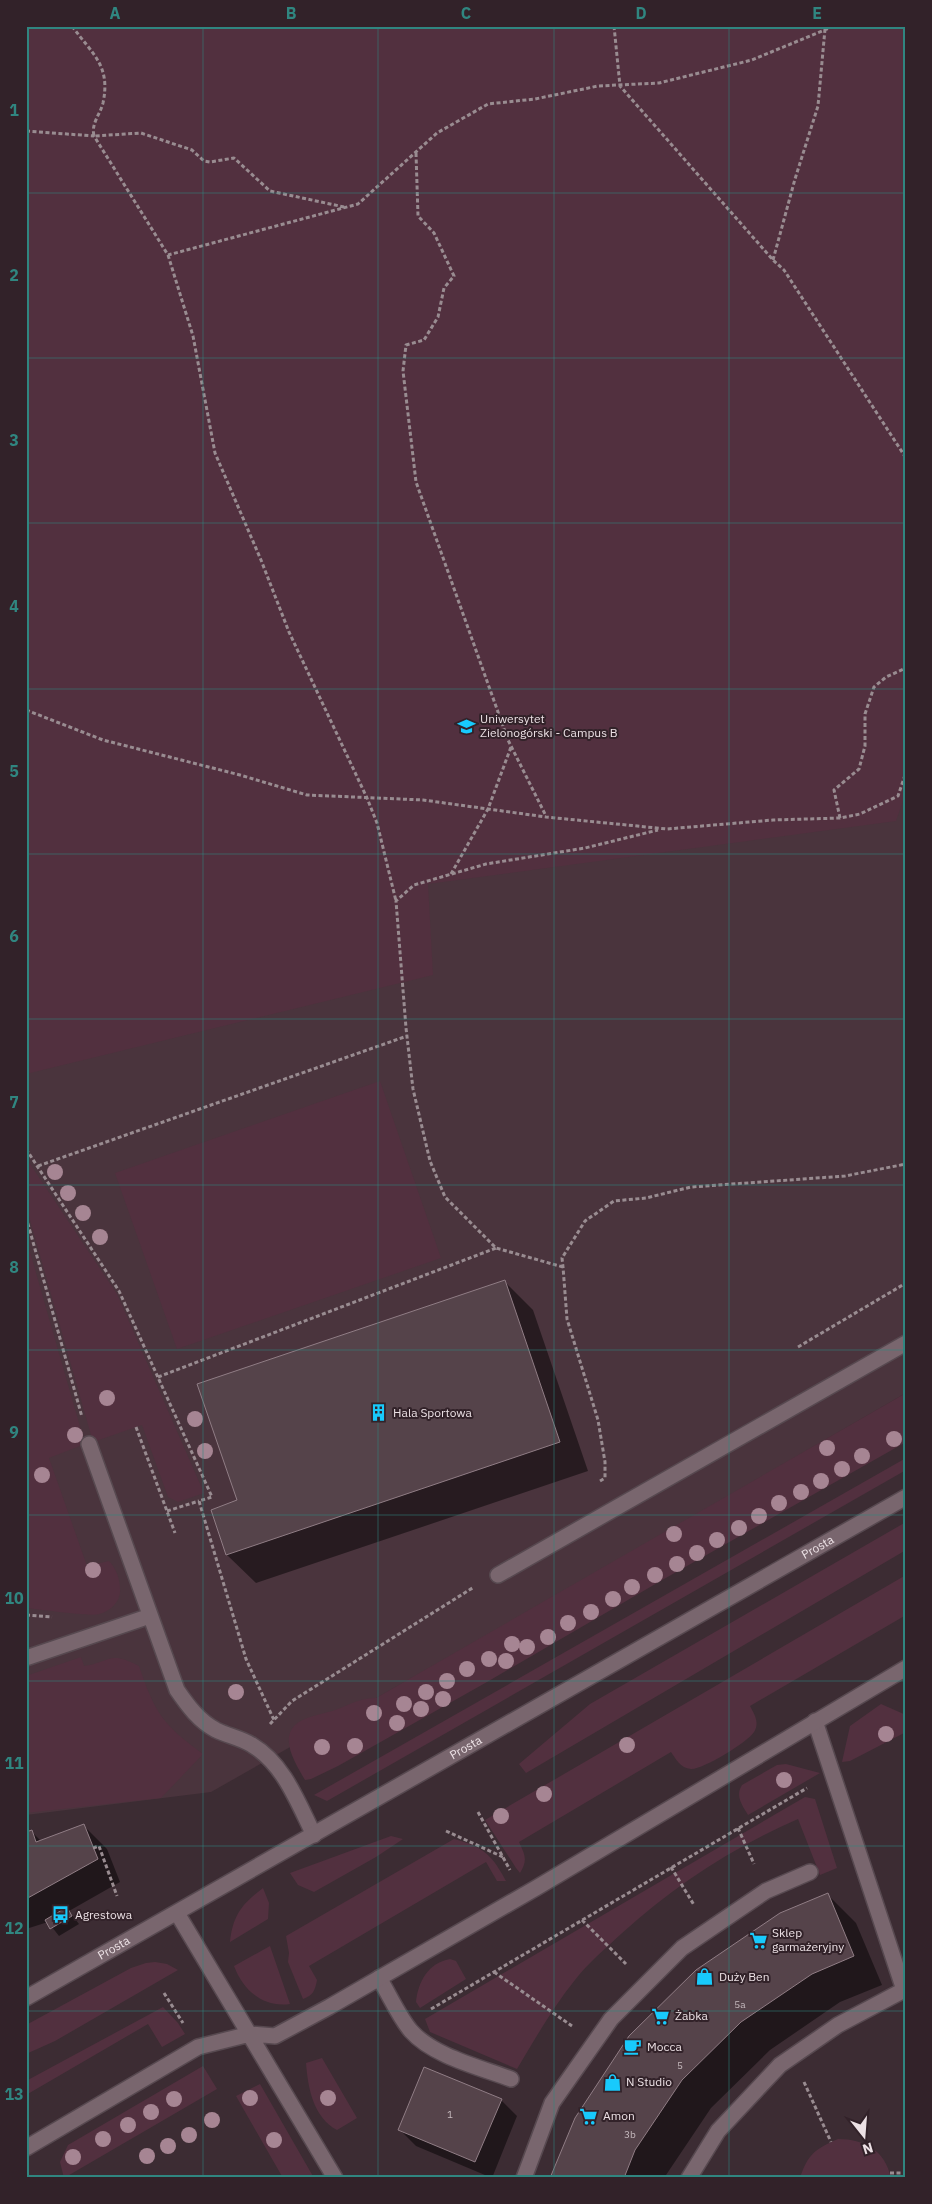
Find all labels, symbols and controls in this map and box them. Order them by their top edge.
text: A [110,3,121,23]
text: B [286,3,297,23]
text: C [461,3,471,23]
text: D [635,3,647,23]
text: E [812,3,822,23]
text: 1 [9,100,19,120]
text: 2 [9,265,19,285]
text: 3 [9,430,19,450]
text: 4 [9,596,19,616]
place label: Uniwersytet Zielonogórski - Campus B [480,711,618,740]
school or university icon: Uniwersytet Zielonogórski - Campus B [456,716,476,736]
text: 5 [9,761,19,781]
text: 6 [9,926,19,946]
text: 7 [9,1092,19,1112]
text: 8 [9,1257,19,1277]
building icon: Hala Sportowa [369,1403,389,1423]
place label: Hala Sportowa [393,1405,472,1420]
text: 9 [9,1422,19,1442]
street label: Prosta [799,1531,837,1562]
text: 10 [4,1588,24,1608]
street label: Prosta [447,1732,485,1762]
text: 11 [4,1753,24,1773]
bus stop icon: Agrestowa [51,1905,71,1925]
place label: Agrestowa [75,1907,133,1922]
text: 12 [4,1918,24,1938]
place label: Sklep garmażeryjny [772,1925,844,1954]
supermarket icon: Sklep garmażeryjny [748,1930,768,1950]
street label: Prosta [95,1932,133,1963]
shop icon: Duży Ben [695,1967,715,1987]
place label: Duży Ben [719,1969,770,1984]
house number: 5a [734,1998,746,2011]
supermarket icon: Żabka [651,2006,671,2026]
place label: Żabka [675,2008,709,2023]
cafe icon: Mocca [623,2037,643,2057]
place label: Mocca [647,2039,682,2054]
house number: 5 [677,2059,683,2072]
shop icon: N Studio [602,2072,622,2092]
place label: N Studio [626,2074,672,2089]
text: 13 [4,2084,24,2104]
supermarket icon: Amon [579,2106,599,2126]
house number: 1 [447,2108,453,2121]
place label: Amon [603,2108,635,2123]
north arrow [840,2112,890,2162]
house number: 3b [624,2128,636,2141]
text: N [860,2138,875,2159]

